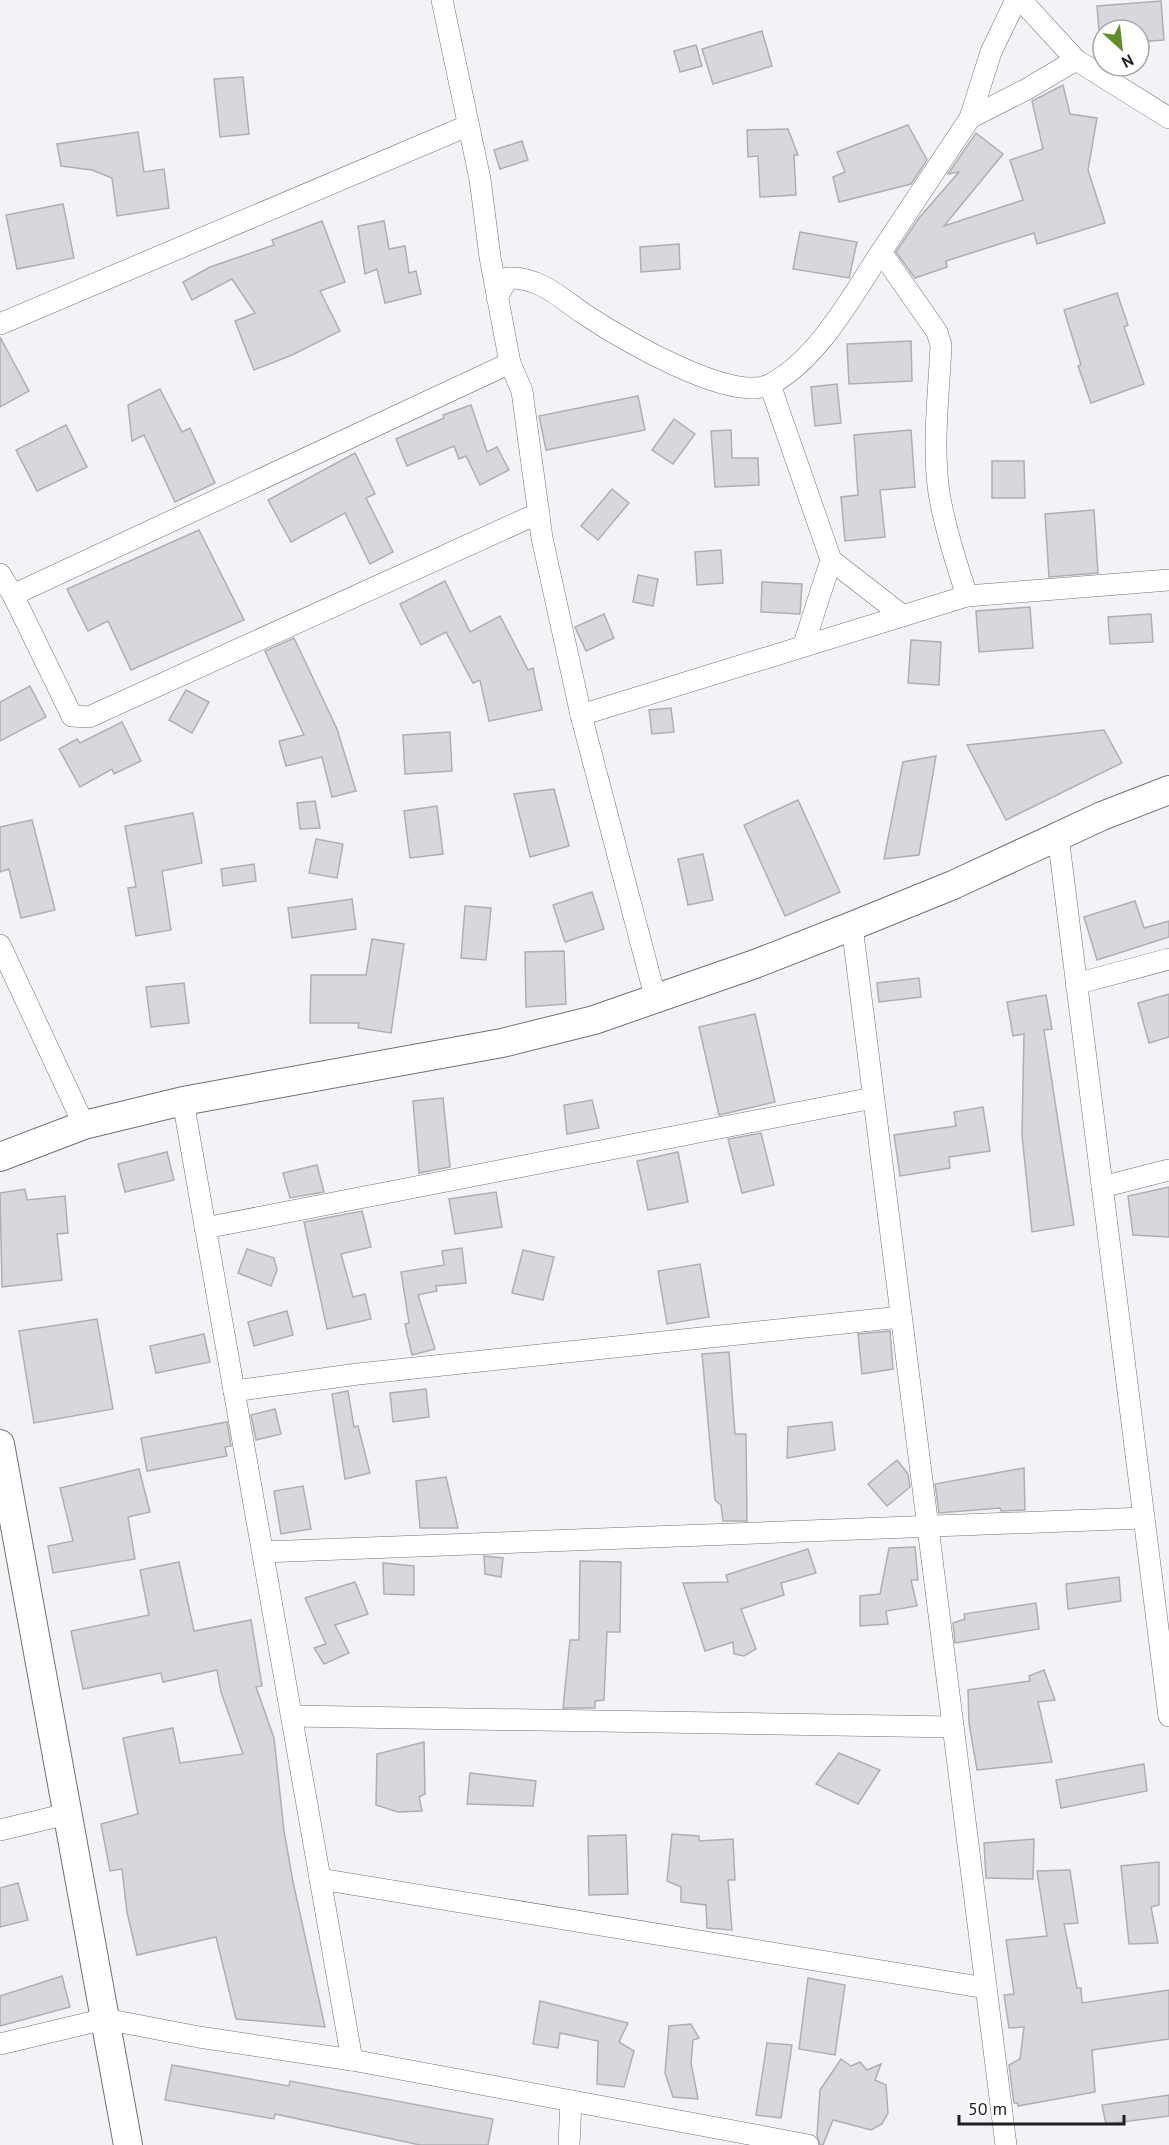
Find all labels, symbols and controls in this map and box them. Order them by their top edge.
north arrow [1091,18,1151,78]
text: N [1119,50,1137,73]
scale bar [959,2088,1124,2126]
text: 50 m [968,2097,1007,2120]

